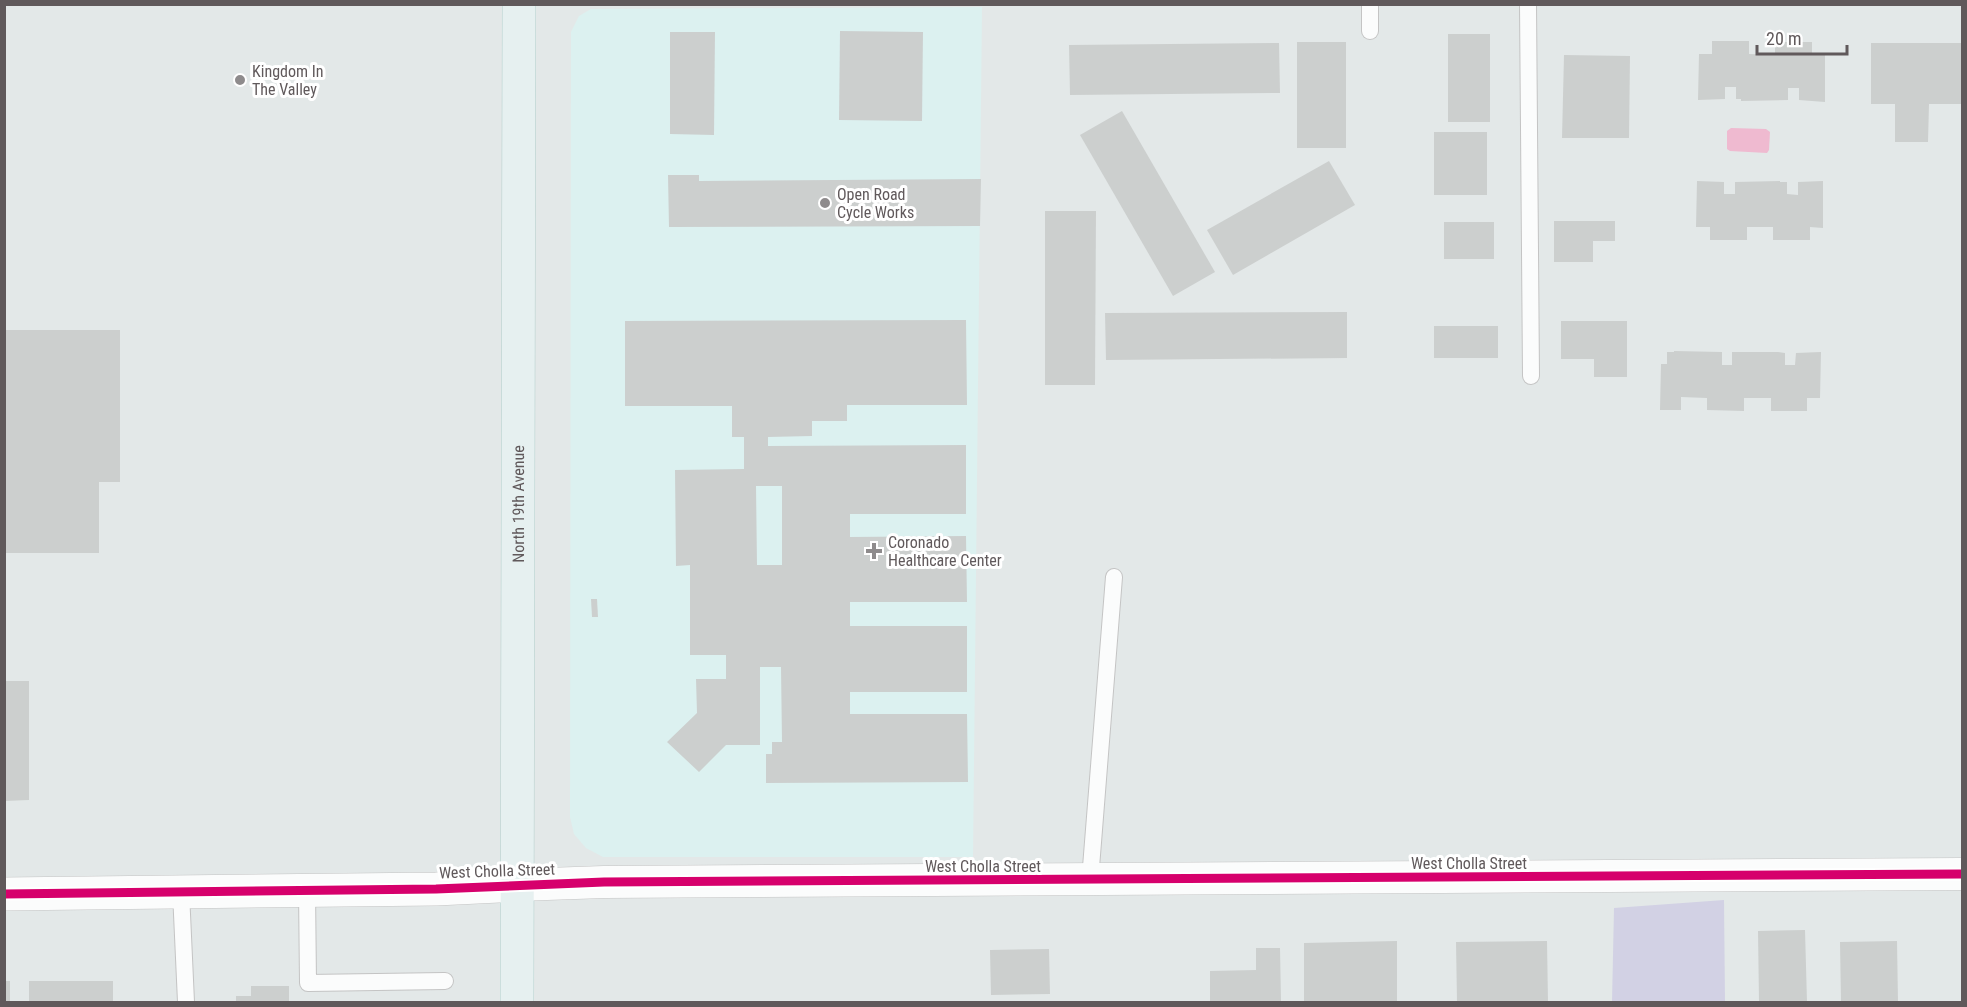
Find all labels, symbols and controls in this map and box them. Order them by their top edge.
scale bar [1757,18,1847,56]
text: 20 m [1766,28,1801,49]
place label: Kingdom In The Valley [252,62,323,99]
marker: Kingdom In The Valley [233,73,247,87]
place label: Open Road Cycle Works [837,185,914,222]
marker: Open Road Cycle Works [818,196,832,210]
street label: North 19th Avenue [508,445,528,563]
place label: Coronado Healthcare Center [888,533,1002,570]
marker: Coronado Healthcare Center [865,542,883,560]
street label: West Cholla Street [1411,854,1527,873]
street label: West Cholla Street [925,857,1041,876]
street label: West Cholla Street [439,859,556,883]

